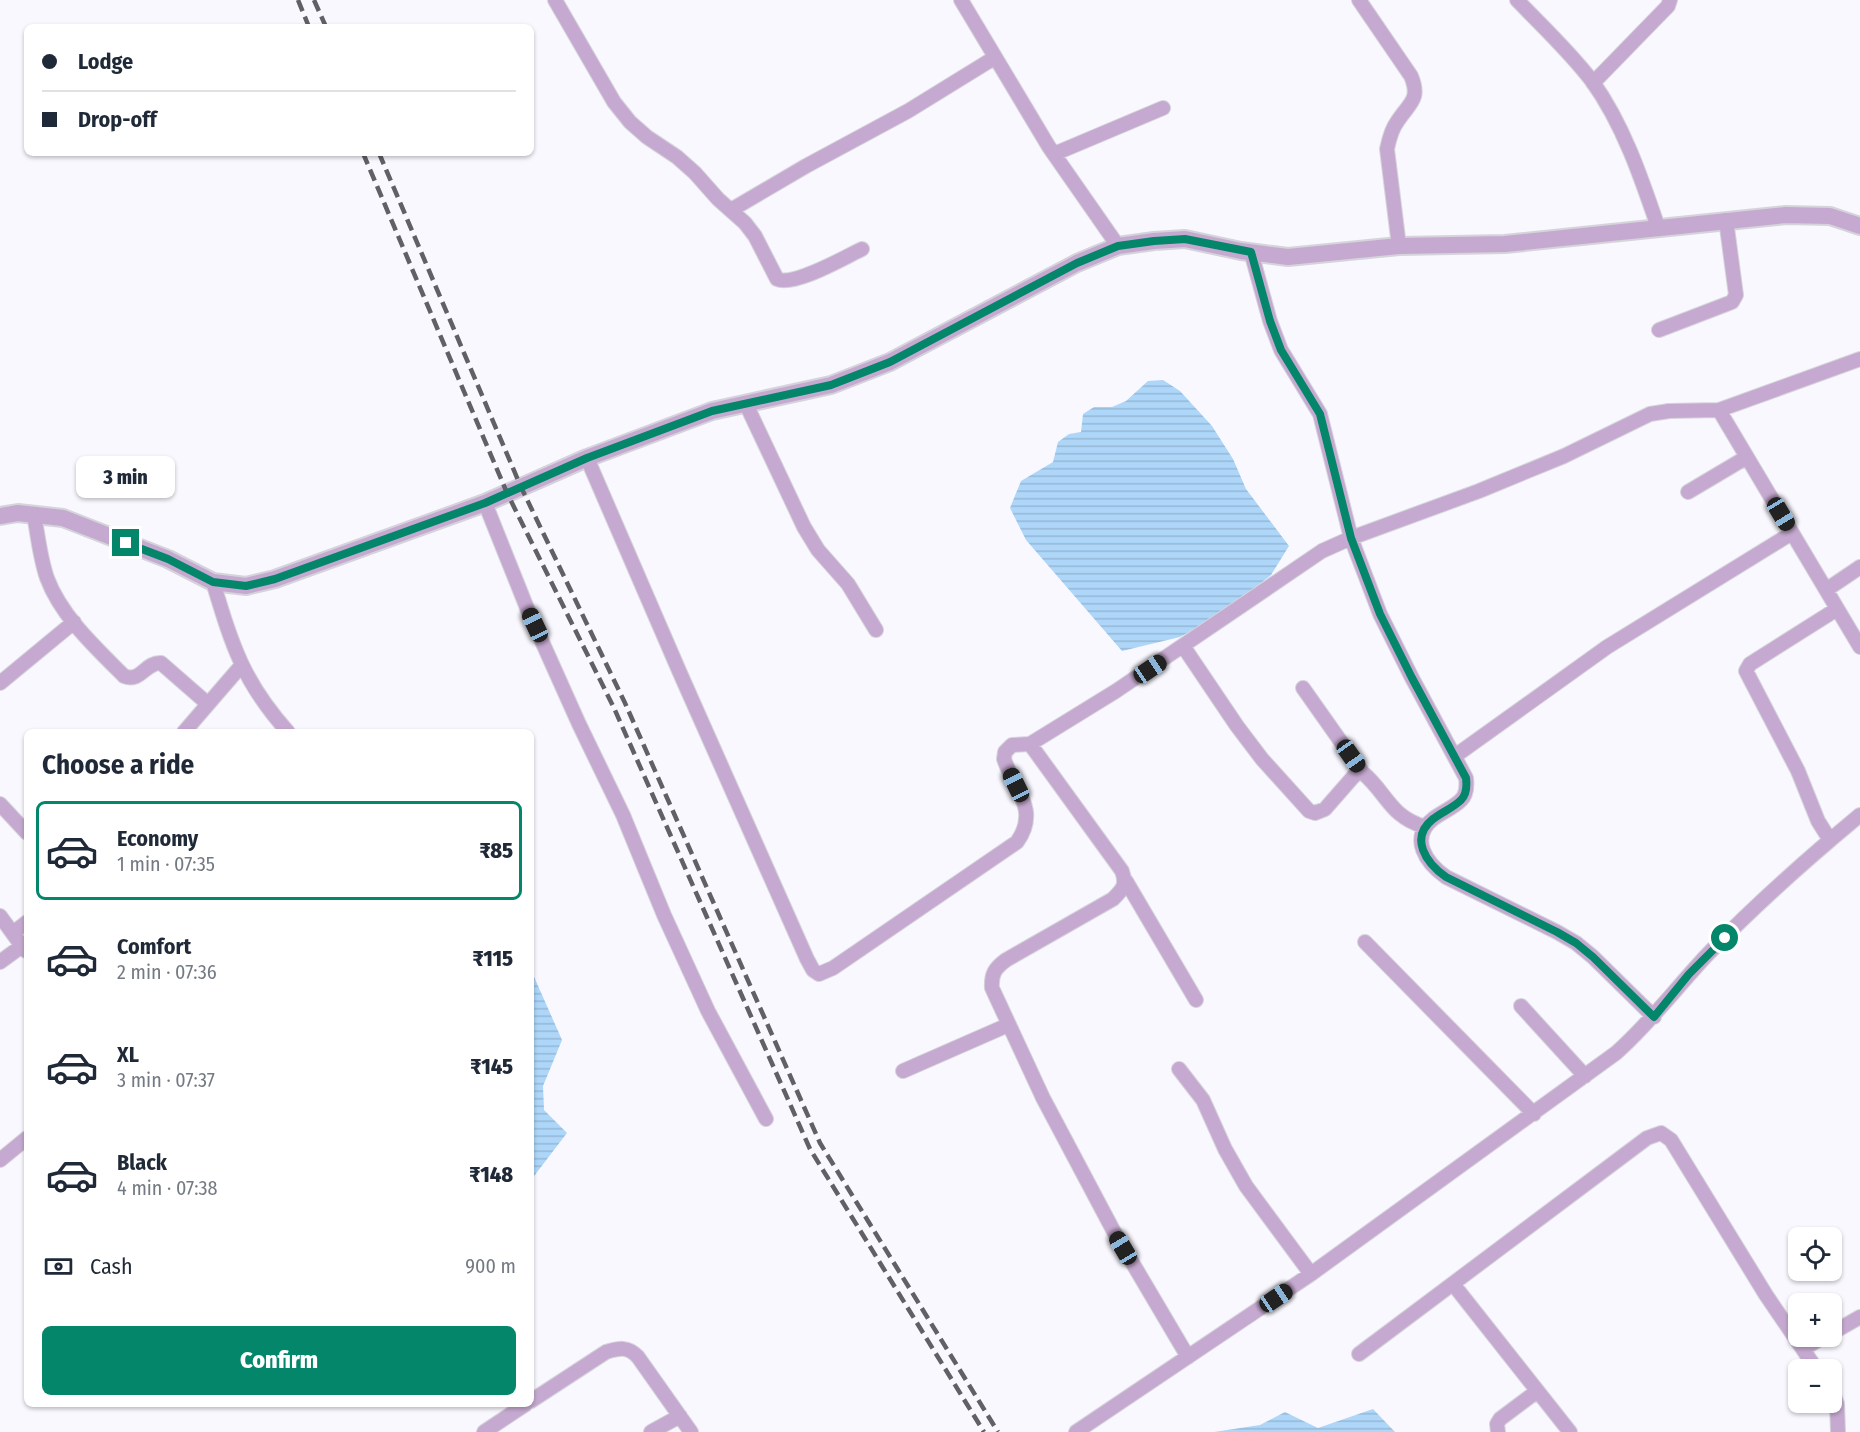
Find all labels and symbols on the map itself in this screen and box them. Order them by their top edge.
callout: 3 min [76,456,176,498]
car [1764,494,1798,534]
route end [112,529,139,556]
car [519,605,551,645]
car [1130,651,1170,687]
car [1333,736,1369,776]
car [1000,765,1032,805]
route start [1711,924,1738,951]
car [1106,1228,1140,1268]
car [1256,1280,1296,1316]

